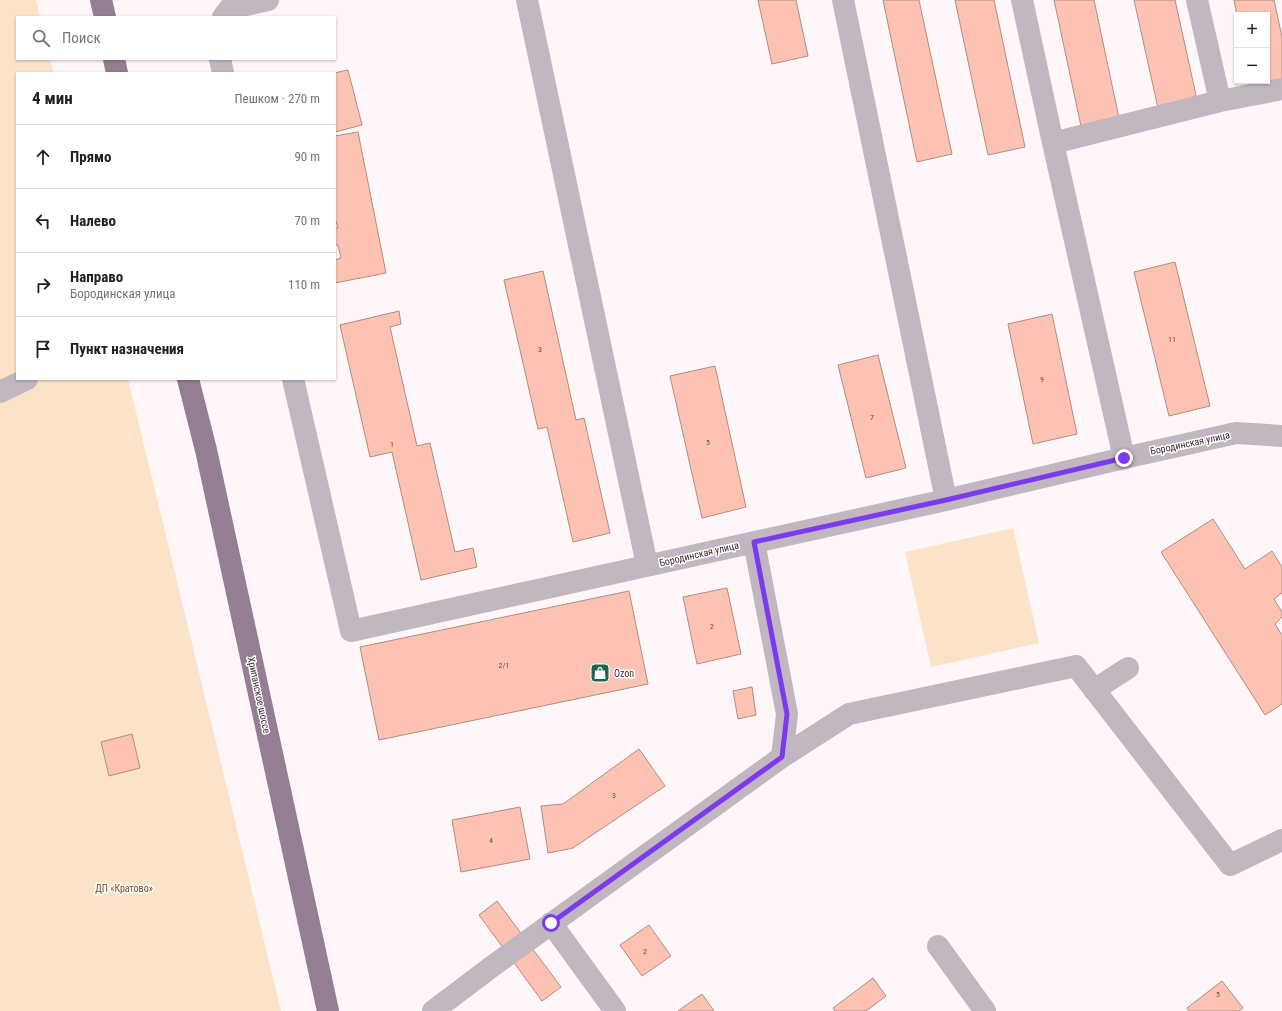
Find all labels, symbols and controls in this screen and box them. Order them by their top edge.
map controls [1234,12,1270,84]
button: + [1234,12,1270,48]
search box [16,16,336,60]
icon: search [30,27,52,49]
text: Поиск [62,29,101,47]
button: − [1234,48,1270,84]
text: 4 мин [32,88,73,108]
text: Пешком · 270 m [234,91,320,106]
icon: ahead [32,146,54,168]
text: Прямо [70,148,111,166]
text: 90 m [294,149,320,164]
icon: left [32,210,54,232]
text: Налево [70,212,116,230]
text: 70 m [294,213,320,228]
text: Направо [70,268,123,286]
icon: right [32,274,54,296]
text: 110 m [288,277,320,292]
text: Бородинская улица [70,286,176,301]
house number: 11 [1168,335,1176,344]
icon: arrive [32,338,54,360]
text: Пункт назначения [70,340,184,358]
house number: 3 [538,345,542,354]
house number: 9 [1040,375,1044,384]
house number: 7 [870,413,874,422]
street label: Бородинская улица [1149,429,1231,457]
house number: 5 [706,438,710,447]
house number: 1 [390,440,394,449]
route end [1115,449,1133,467]
street label: Бородинская улица [658,539,740,568]
house number: 2 [710,622,714,631]
street label: Хрипанское шоссе [246,656,273,735]
house number: 2/1 [499,661,509,670]
shop icon: Ozon [589,662,611,684]
place label: Ozon [614,668,634,679]
house number: 3 [612,791,616,800]
house number: 4 [489,836,493,845]
park label: ДП «Кратово» [95,883,153,894]
route start [542,914,560,932]
house number: 2 [643,947,647,956]
house number: 5 [1216,990,1220,999]

